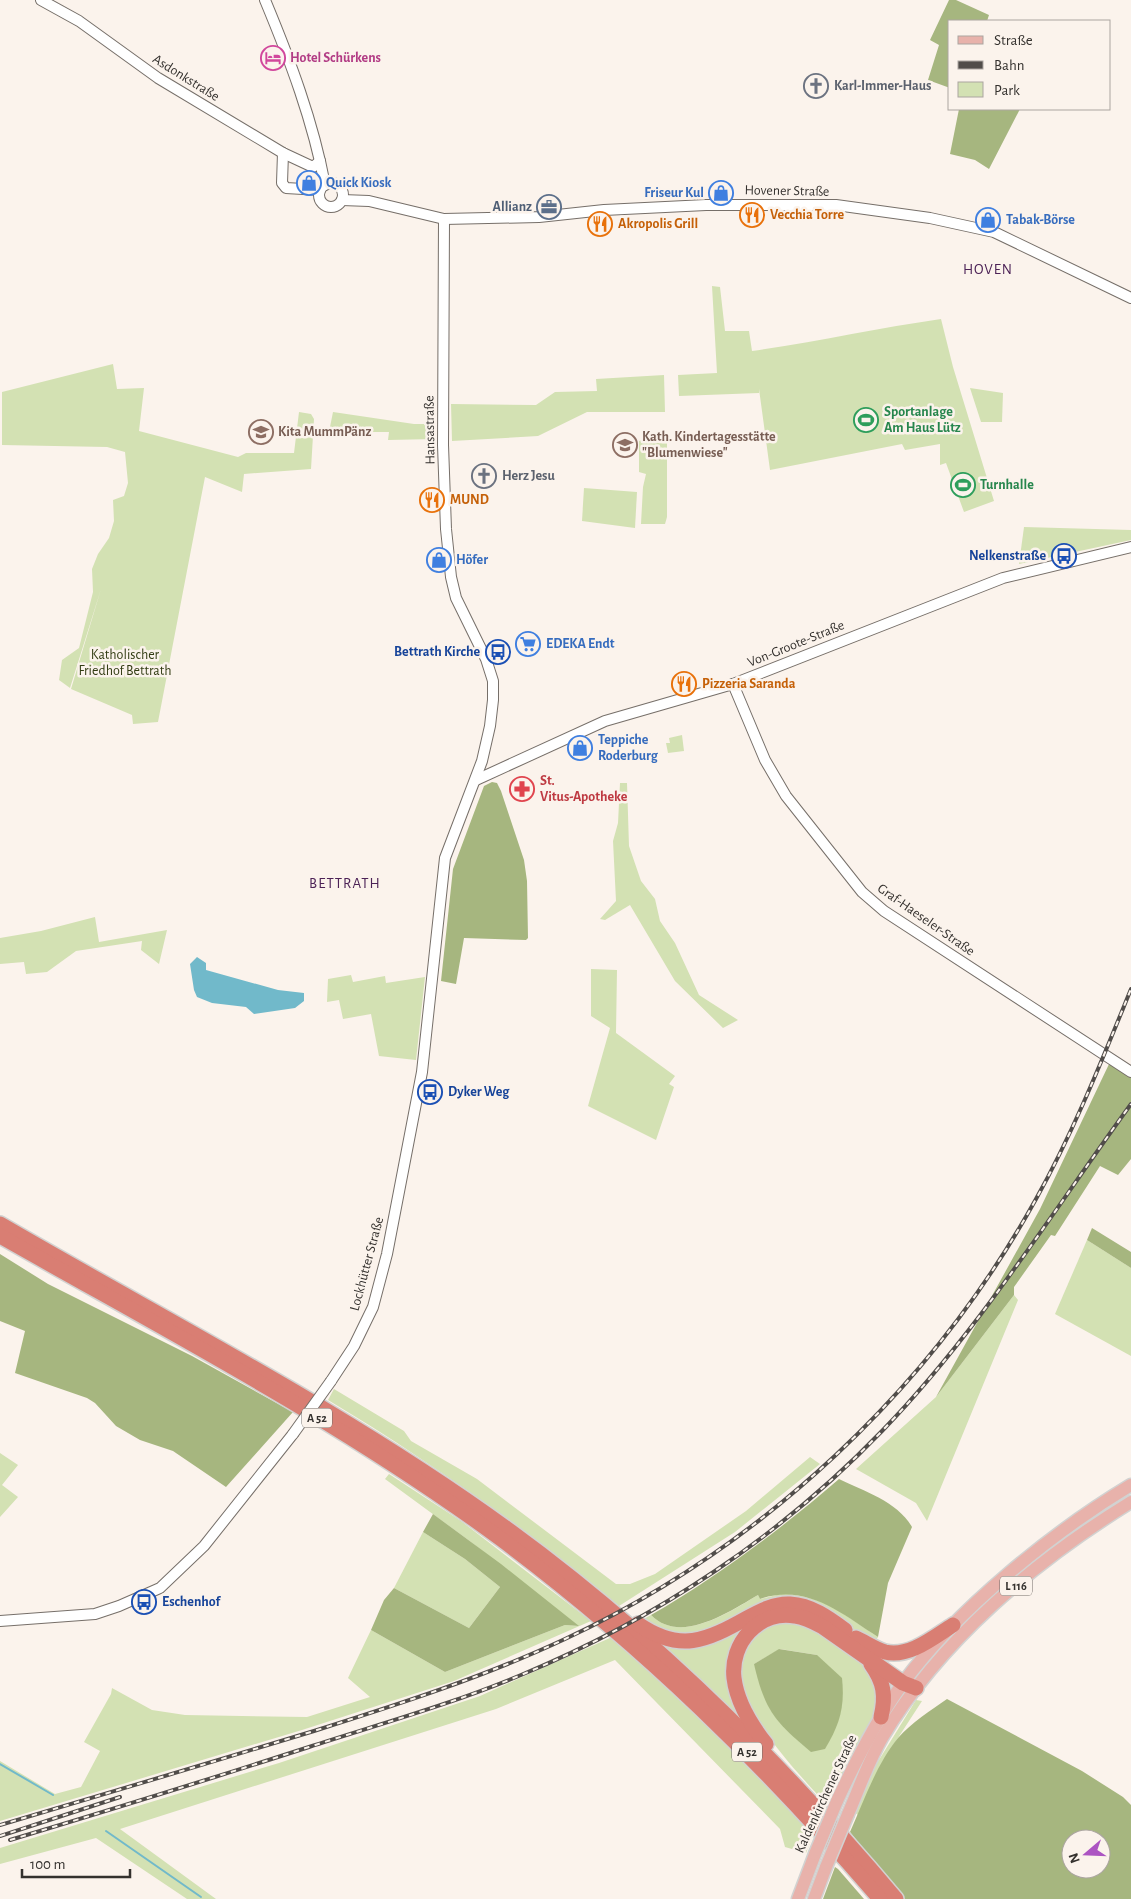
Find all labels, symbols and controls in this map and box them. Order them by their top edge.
legend [948,20,1111,110]
text: Straße [994,33,1033,48]
hotel icon: Hotel Schürkens [260,45,286,71]
place label: Hotel Schürkens [290,51,381,65]
street label: Asdonkstraße [150,52,222,104]
text: Bahn [994,58,1024,73]
church icon: Karl-Immer-Haus [803,73,829,99]
place label: Karl-Immer-Haus [834,79,931,93]
text: Park [994,83,1020,98]
shop icon: Quick Kiosk [296,170,322,196]
place label: Quick Kiosk [326,176,392,190]
shop icon: Friseur Kul [708,180,734,206]
street label: Hovener Straße [744,183,830,199]
place label: Friseur Kul [644,186,704,200]
office icon: Allianz [536,194,562,220]
place label: Allianz [492,200,532,214]
restaurant icon: Vecchia Torre [739,202,765,228]
shop icon: Tabak-Börse [975,207,1001,233]
place label: Vecchia Torre [770,208,845,222]
restaurant icon: Akropolis Grill [587,211,613,237]
place label: Tabak-Börse [1006,213,1075,227]
place label: Akropolis Grill [618,217,698,231]
district label: HOVEN [963,262,1013,277]
street label: Hansastraße [422,395,438,465]
place label: Sportanlage Am Haus Lütz [884,405,961,435]
sports icon: Sportanlage Am Haus Lütz [853,407,879,433]
school or university icon: Kita MummPänz [248,419,274,445]
place label: Kita MummPänz [278,425,371,439]
place label: Kath. Kindertagesstätte "Blumenwiese" [642,430,776,460]
school or university icon: Kath. Kindertagesstätte "Blumenwiese" [612,432,638,458]
church icon: Herz Jesu [471,463,497,489]
place label: Herz Jesu [502,469,555,483]
sports icon: Turnhalle [950,472,976,498]
place label: Turnhalle [980,478,1034,492]
restaurant icon: MUND [419,487,445,513]
place label: MUND [450,493,489,507]
bus stop icon: Nelkenstraße [1051,543,1077,569]
shop icon: Höfer [426,547,452,573]
place label: Nelkenstraße [969,549,1046,563]
place label: Höfer [456,553,488,567]
street label: Von-Groote-Straße [746,618,846,670]
supermarket icon: EDEKA Endt [515,631,541,657]
place label: EDEKA Endt [546,637,615,651]
bus stop icon: Bettrath Kirche [485,639,511,665]
place label: Bettrath Kirche [394,645,480,659]
park label: Katholischer Friedhof Bettrath [79,648,171,678]
restaurant icon: Pizzeria Saranda [671,671,697,697]
place label: Pizzeria Saranda [702,677,796,691]
place label: Teppiche Roderburg [598,733,659,763]
shop icon: Teppiche Roderburg [567,735,593,761]
place label: St. Vitus-Apotheke [540,774,628,804]
pharmacy icon: St. Vitus-Apotheke [509,776,535,802]
district label: BETTRATH [309,876,381,891]
street label: Graf-Haeseler-Straße [875,881,977,959]
bus stop icon: Dyker Weg [417,1079,443,1105]
place label: Dyker Weg [448,1085,510,1099]
street label: Lockhütter Straße [348,1215,386,1313]
road number: A 52 [302,1409,332,1428]
road number: L 116 [1000,1576,1032,1595]
bus stop icon: Eschenhof [131,1589,157,1615]
place label: Eschenhof [162,1595,221,1609]
street label: Kaldenkirchener Straße [793,1733,859,1855]
road number: A 52 [732,1742,762,1761]
north arrow [1061,1829,1111,1879]
scale bar [22,1846,130,1878]
text: N [1066,1851,1083,1865]
text: 100 m [30,1857,65,1872]

